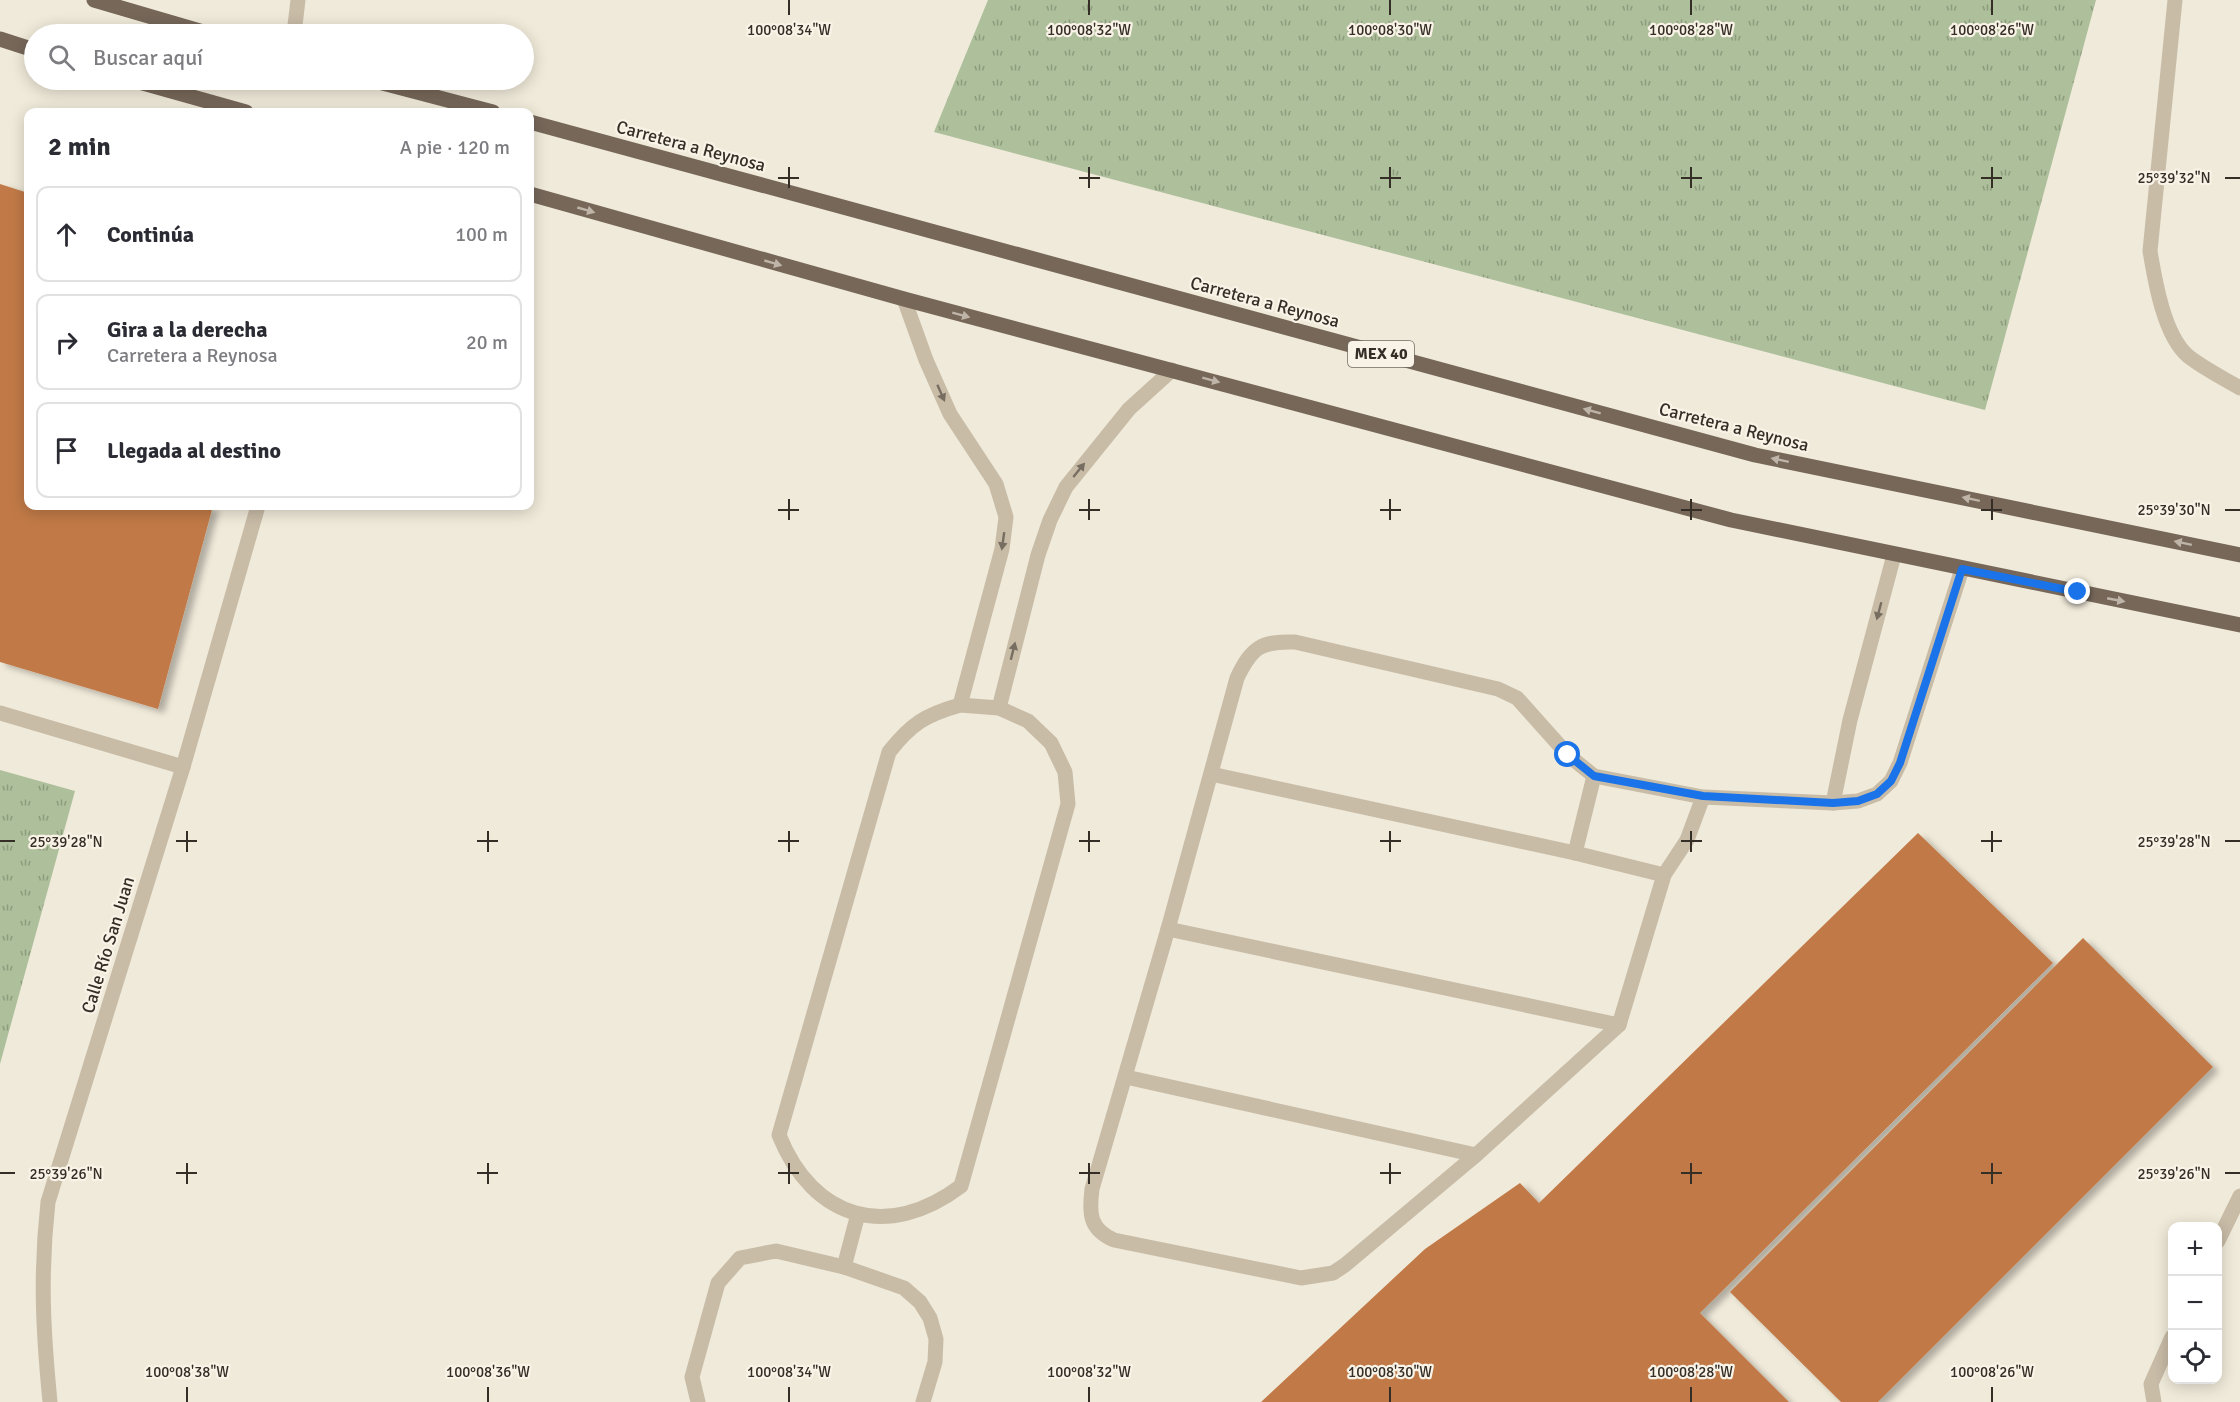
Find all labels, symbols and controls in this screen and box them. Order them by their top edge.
text: 100°08'34"W [747,21,831,39]
text: 100°08'32"W [1047,21,1131,39]
text: 100°08'30"W [1348,21,1432,39]
text: 100°08'28"W [1649,21,1733,39]
text: 100°08'26"W [1950,21,2034,39]
search box [24,24,534,90]
icon: search [45,41,78,74]
text: Buscar aquí [93,44,203,71]
street label: Carretera a Reynosa [614,116,768,176]
text: 2 min [48,131,111,163]
text: A pie · 120 m [400,135,510,160]
text: 25°39'32"N [2137,169,2211,187]
one-way arrow [577,205,595,215]
icon: ahead [50,218,83,251]
text: Continúa [107,221,194,248]
text: 100 m [455,222,508,247]
one-way arrow [764,258,783,268]
street label: Carretera a Reynosa [1188,272,1342,332]
one-way arrow [952,310,971,320]
text: Gira a la derecha [107,316,268,343]
icon: right [50,326,83,359]
text: 20 m [466,330,508,355]
road number: MEX 40 [1348,341,1414,367]
text: Carretera a Reynosa [107,343,278,368]
one-way arrow [1202,376,1220,386]
one-way arrow [936,384,946,402]
street label: Carretera a Reynosa [1657,398,1811,456]
one-way arrow [1582,405,1601,415]
icon: arrive [50,434,83,467]
text: Llegada al destino [107,437,281,464]
one-way arrow [1770,455,1789,464]
one-way arrow [1073,462,1086,478]
one-way arrow [1961,494,1980,503]
text: 25°39'30"N [2137,501,2211,519]
one-way arrow [999,532,1008,551]
one-way arrow [2173,538,2192,547]
route end [2064,578,2090,604]
one-way arrow [2106,596,2125,605]
one-way arrow [1874,602,1883,620]
one-way arrow [1009,642,1018,660]
route start [1554,741,1580,767]
text: 25°39'28"N [29,833,103,851]
text: 25°39'28"N [2137,833,2211,851]
street label: Calle Río San Juan [77,874,139,1016]
text: 25°39'26"N [29,1165,103,1183]
text: 25°39'26"N [2137,1165,2211,1183]
map controls [2168,1222,2222,1384]
button: + [2168,1222,2222,1276]
button: − [2168,1276,2222,1330]
button: locate [2168,1330,2222,1384]
text: 100°08'38"W [145,1363,229,1381]
text: 100°08'36"W [446,1363,530,1381]
text: 100°08'34"W [747,1363,831,1381]
text: 100°08'32"W [1047,1363,1131,1381]
text: 100°08'30"W [1348,1363,1432,1381]
text: 100°08'28"W [1649,1363,1733,1381]
text: 100°08'26"W [1950,1363,2034,1381]

